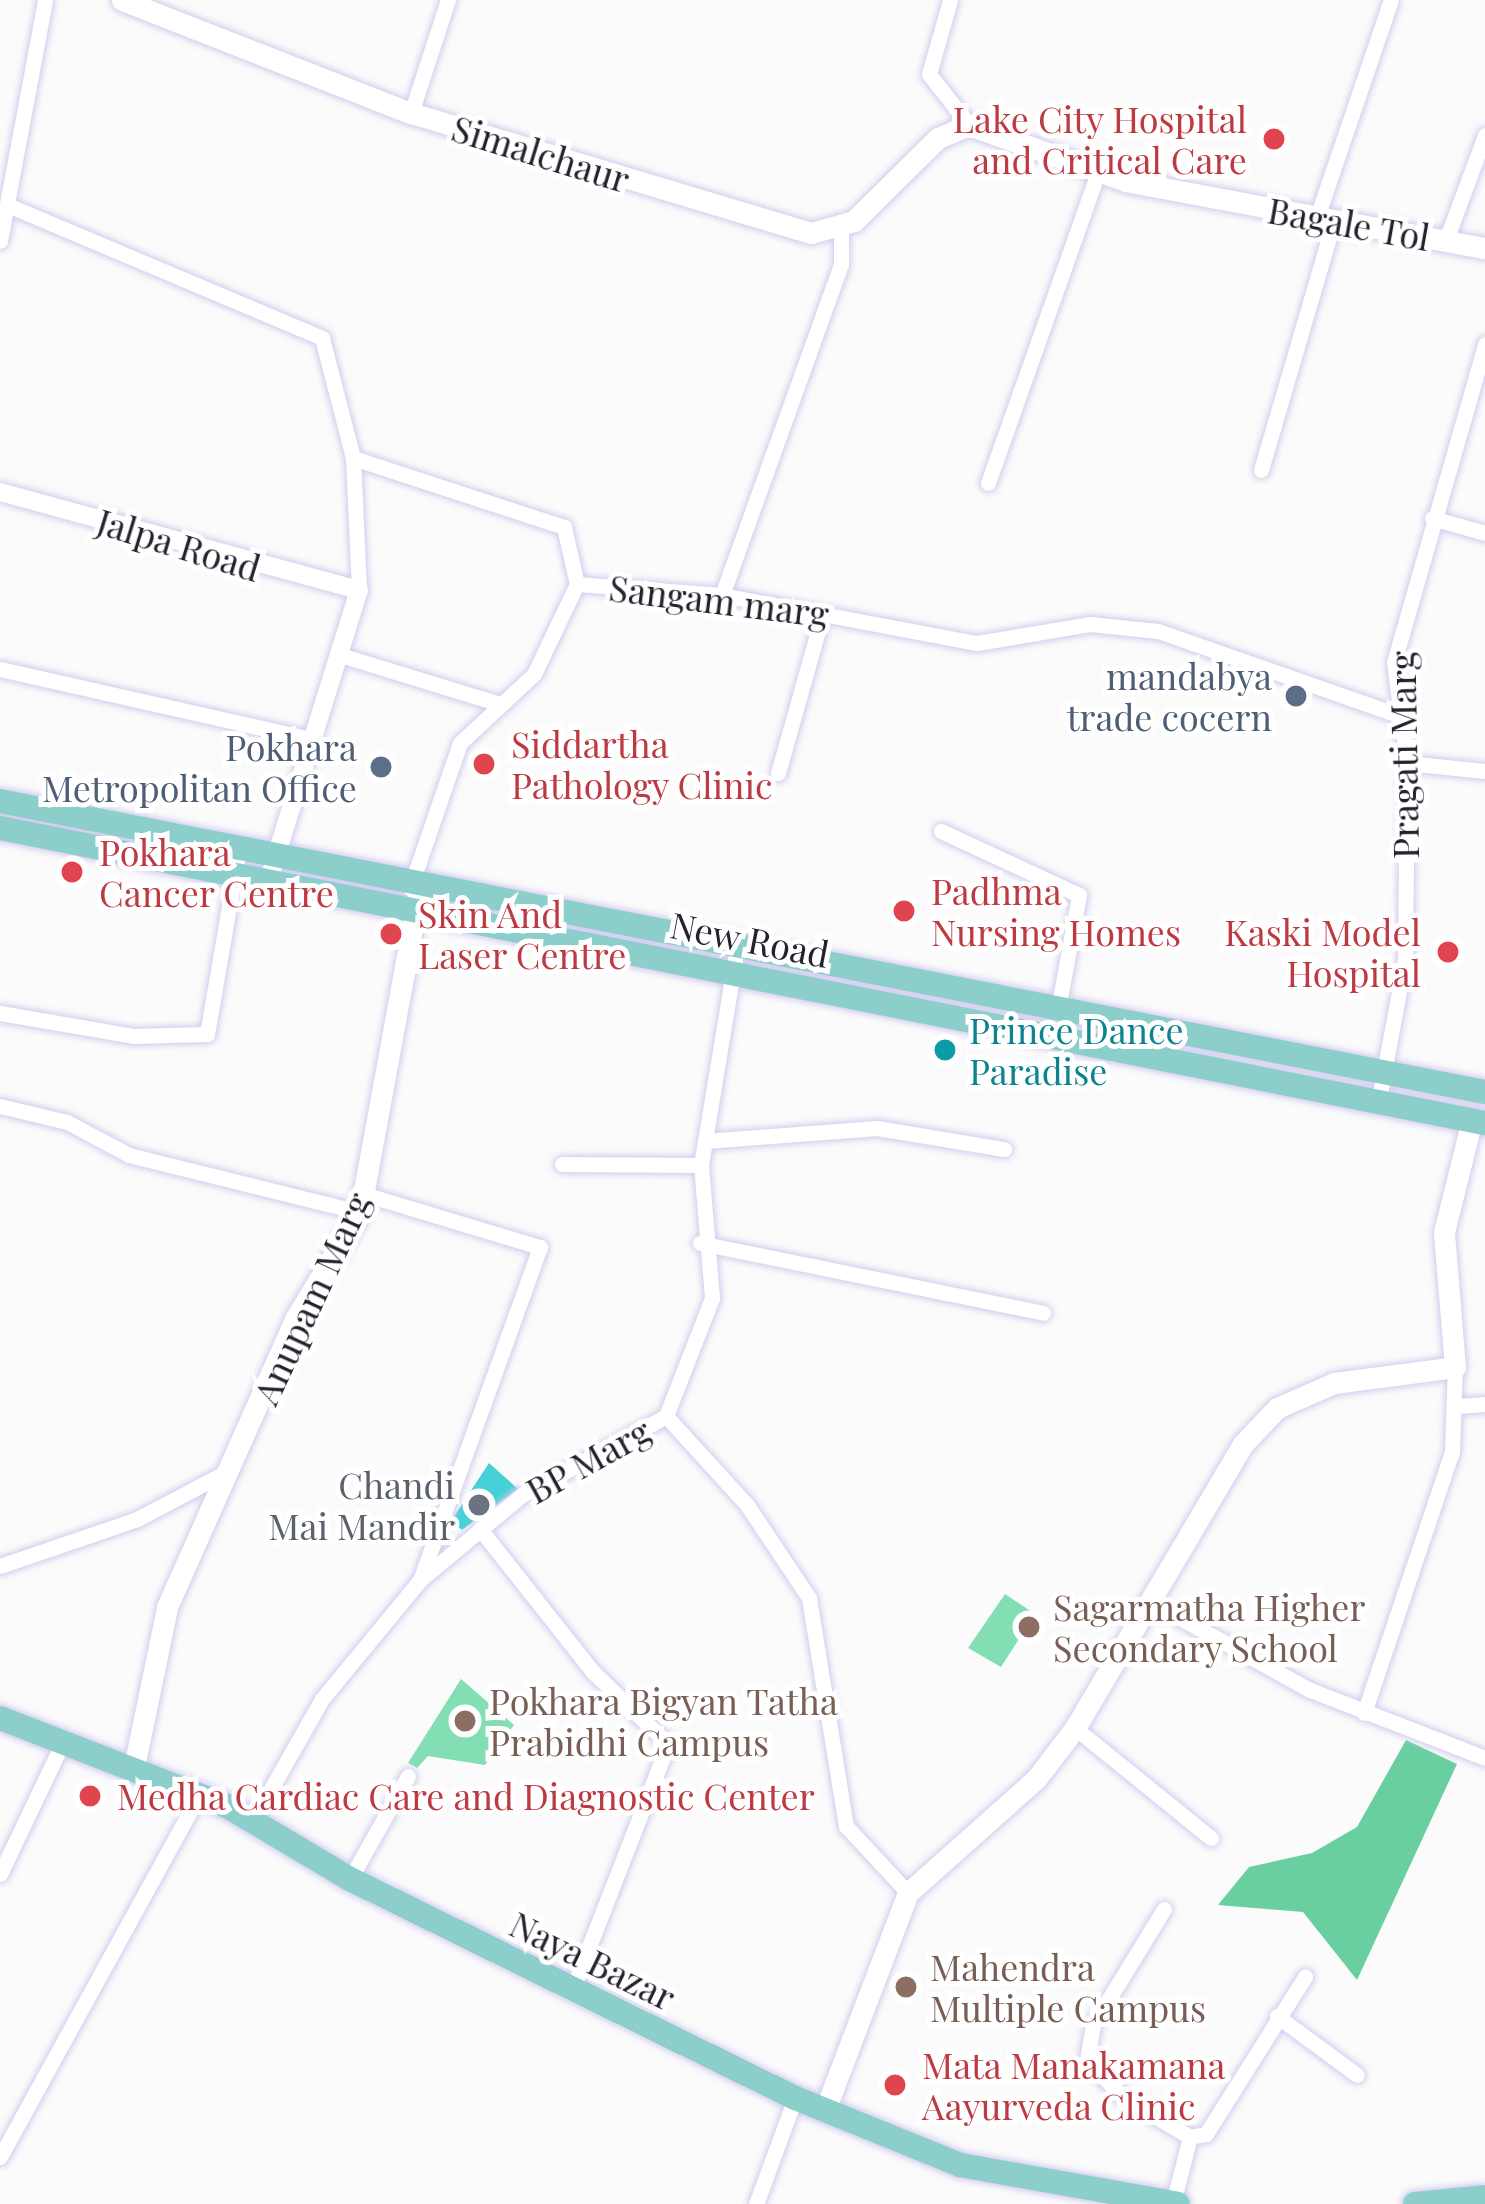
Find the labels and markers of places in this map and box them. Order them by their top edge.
place label: Lake City Hospital and Critical Care [952,96,1247,181]
marker: Lake City Hospital and Critical Care [1258,123,1290,155]
place label: mandabya trade cocern [1067,653,1272,738]
marker: mandabya trade cocern [1283,683,1309,709]
place label: Siddartha Pathology Clinic [511,721,774,806]
place label: Pokhara Metropolitan Office [42,724,357,809]
marker: Siddartha Pathology Clinic [468,748,500,780]
marker: Pokhara Metropolitan Office [368,754,394,780]
place label: Pokhara Cancer Centre [99,829,335,914]
marker: Pokhara Cancer Centre [56,856,88,888]
place label: Padhma Nursing Homes [931,868,1181,953]
place label: Skin And Laser Centre [418,891,627,976]
marker: Padhma Nursing Homes [888,895,920,927]
place label: Kaski Model Hospital [1224,909,1421,994]
marker: Skin And Laser Centre [375,918,407,950]
marker: Kaski Model Hospital [1432,936,1464,968]
place label: Prince Dance Paradise [969,1007,1184,1092]
marker: Prince Dance Paradise [932,1037,958,1063]
place label: Chandi Mai Mandir [268,1462,455,1547]
marker: Chandi Mai Mandir [466,1492,492,1518]
place label: Sagarmatha Higher Secondary School [1053,1584,1366,1669]
marker: Sagarmatha Higher Secondary School [1016,1614,1042,1640]
place label: Pokhara Bigyan Tatha Prabidhi Campus [489,1678,839,1763]
marker: Pokhara Bigyan Tatha Prabidhi Campus [452,1708,478,1734]
place label: Medha Cardiac Care and Diagnostic Center [117,1774,815,1818]
marker: Medha Cardiac Care and Diagnostic Center [74,1780,106,1812]
place label: Mahendra Multiple Campus [930,1944,1206,2029]
marker: Mahendra Multiple Campus [893,1974,919,2000]
place label: Mata Manakamana Aayurveda Clinic [922,2042,1226,2127]
marker: Mata Manakamana Aayurveda Clinic [879,2069,911,2101]

